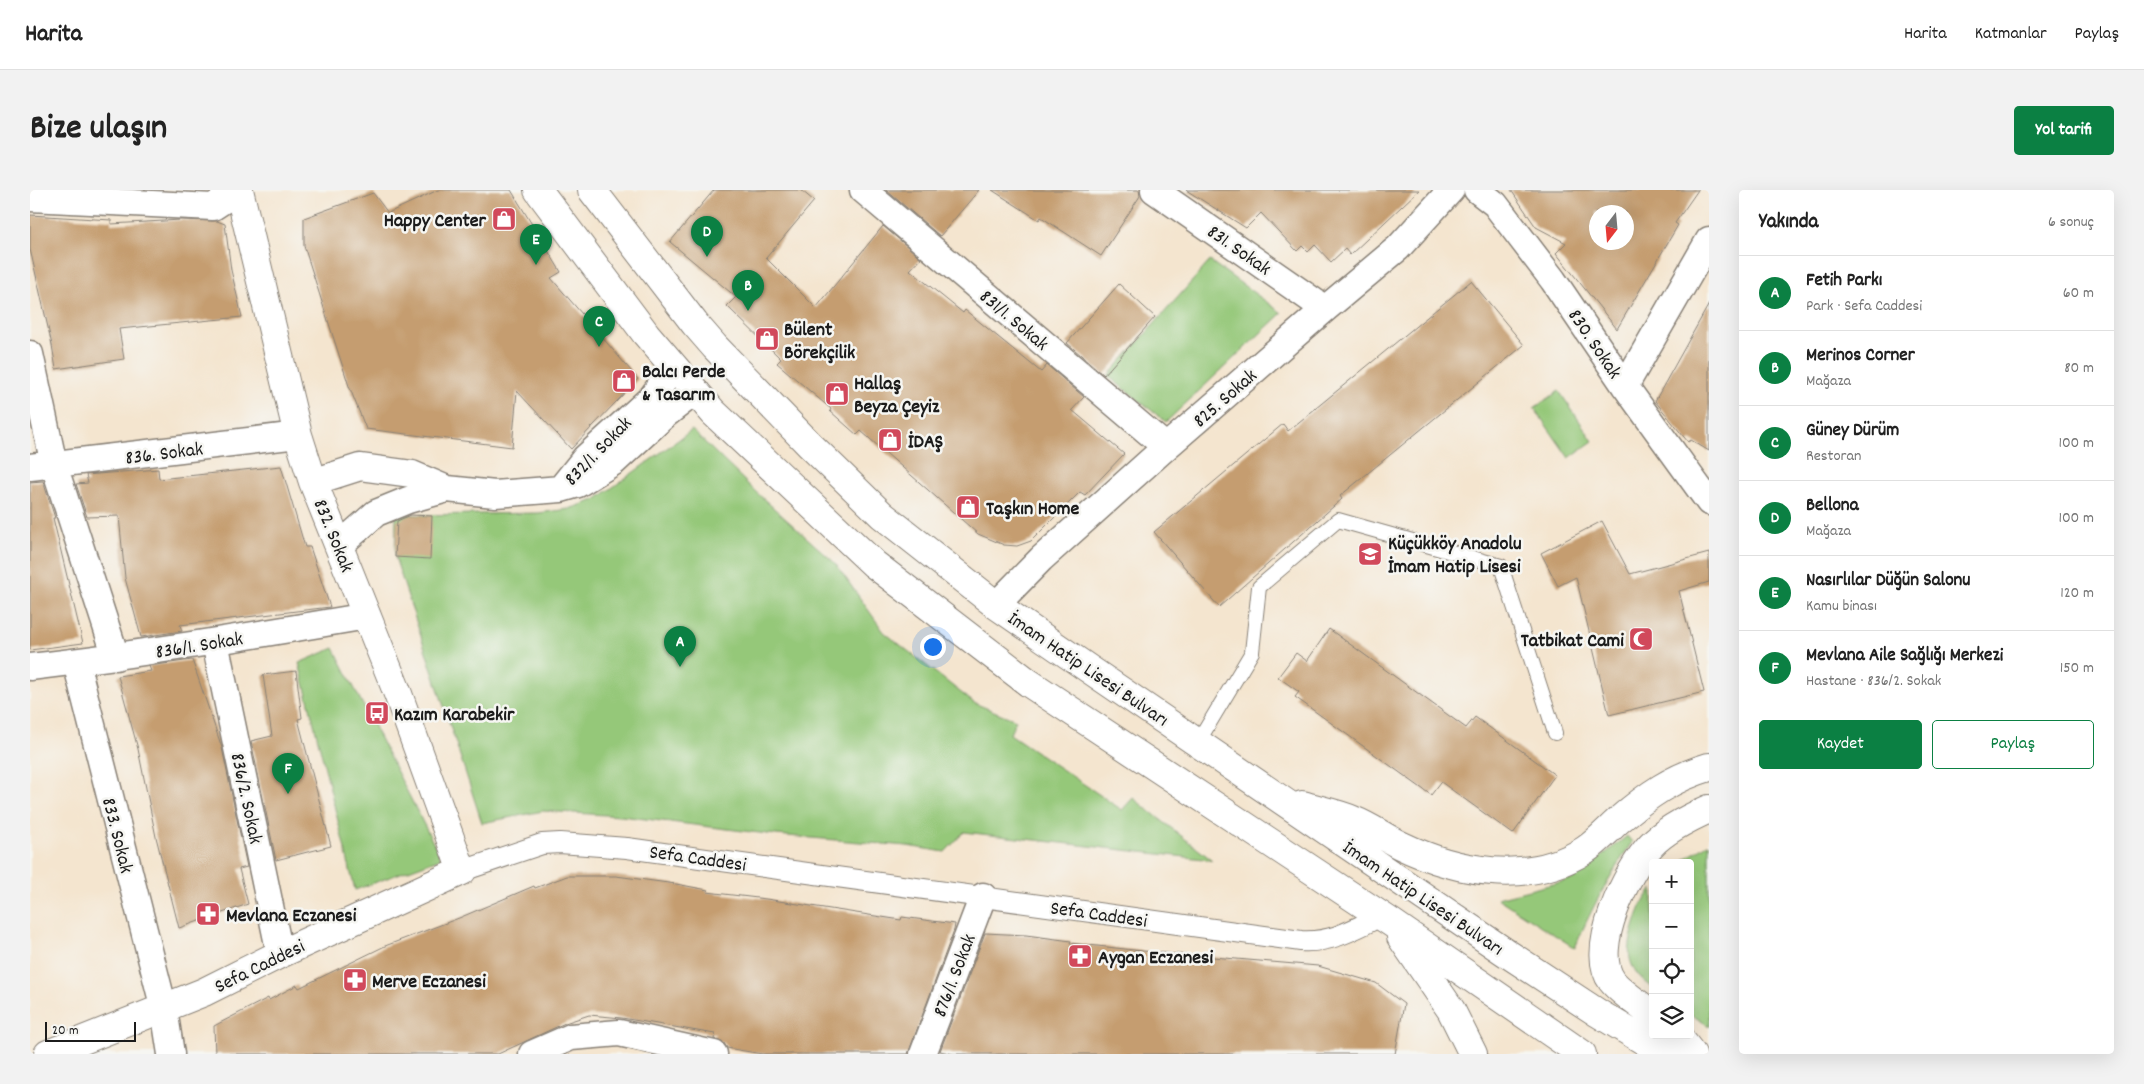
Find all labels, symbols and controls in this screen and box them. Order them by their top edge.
text: Harita [25,18,82,52]
text: Harita [1904,22,1947,47]
text: Katmanlar [1975,22,2047,47]
text: Paylaş [2075,22,2119,47]
text: Bize ulaşın [30,105,167,155]
button: Yol tarifi [2014,106,2114,155]
north arrow [1589,205,1634,250]
shop icon: Happy Center [491,206,517,232]
place label: Happy Center [384,208,487,236]
text: Yakında [1759,208,1818,238]
text: 6 sonuç [2048,211,2094,234]
pin: D [691,216,723,257]
street label: 831. Sokak [1200,219,1276,284]
pin: E [520,224,552,265]
text: Fetih Parkı [1806,268,1882,295]
pin: B [732,270,764,311]
text: A [1771,282,1779,305]
text: 60 m [2063,282,2094,305]
street label: 831/1. Sokak [972,284,1054,359]
text: Park · Sefa Caddesi [1806,295,1922,318]
street label: 830. Sokak [1560,304,1627,385]
pin: C [583,306,615,347]
place label: Bülent Börekçilik [784,317,855,368]
shop icon: Bülent Börekçilik [754,326,780,352]
text: Merinos Corner [1806,343,1915,370]
text: B [1771,357,1779,380]
text: 80 m [2064,357,2094,380]
place label: Balcı Perde & Tasarım [642,359,726,410]
street label: 825. Sokak [1188,363,1264,435]
shop icon: Balcı Perde & Tasarım [611,368,637,394]
text: Mağaza [1806,370,1851,393]
place label: Hallaş Beyza Çeyiz [854,371,940,422]
shop icon: Hallaş Beyza Çeyiz [824,381,850,407]
street label: 832/1. Sokak [559,411,639,493]
text: Güney Dürüm [1806,418,1899,445]
shop icon: İDAŞ [877,427,903,453]
place label: İDAŞ [908,429,943,457]
text: C [1771,432,1779,455]
text: 100 m [2058,432,2094,455]
street label: 836. Sokak [124,436,205,474]
text: Restoran [1806,445,1861,468]
text: Bellona [1806,493,1859,520]
shop icon: Taşkın Home [955,494,981,520]
street label: 832. Sokak [305,495,360,577]
place label: Taşkın Home [986,496,1080,524]
text: D [1771,507,1779,530]
text: 100 m [2058,507,2094,530]
text: Mağaza [1806,520,1851,543]
place label: Küçükköy Anadolu İmam Hatip Lisesi [1388,531,1522,582]
school or university icon: Küçükköy Anadolu İmam Hatip Lisesi [1357,541,1383,567]
text: Nasırlılar Düğün Salonu [1806,568,1971,595]
text: E [1771,582,1779,605]
text: 120 m [2060,582,2094,605]
text: Kamu binası [1806,595,1877,618]
street label: İmam Hatip Lisesi Bulvarı [1001,606,1173,735]
street label: 836/1. Sokak [154,626,245,668]
pin: A [664,626,696,667]
mosque icon: Tatbikat Cami [1628,626,1654,652]
place label: Tatbikat Cami [1521,628,1624,656]
your location [920,634,946,660]
text: Mevlana Aile Sağlığı Merkezi [1806,643,2003,670]
text: F [1771,657,1779,680]
text: 150 m [2060,657,2094,680]
text: Hastane · 836/2. Sokak [1806,670,1941,693]
bus stop icon: Kazım Karabekir [364,700,390,726]
place label: Kazım Karabekir [394,702,515,730]
button: Kaydet [1759,720,1922,769]
button: Paylaş [1932,720,2094,769]
street label: 836/2. Sokak [222,750,268,847]
pin: F [272,753,304,794]
street label: 833. Sokak [93,795,139,877]
street label: İmam Hatip Lisesi Bulvarı [1336,835,1508,964]
street label: Sefa Caddesi [647,839,748,881]
map controls [1649,859,1694,1039]
button: + [1649,859,1694,904]
street label: Sefa Caddesi [1048,895,1149,937]
pharmacy icon: Mevlana Eczanesi [195,901,221,927]
place label: Mevlana Eczanesi [226,903,357,931]
button: − [1649,904,1694,949]
street label: 876/1. Sokak [927,930,984,1022]
street label: Sefa Caddesi [210,934,311,1002]
pharmacy icon: Aygan Eczanesi [1067,943,1093,969]
place label: Aygan Eczanesi [1098,945,1214,973]
button: locate [1649,949,1694,994]
pharmacy icon: Merve Eczanesi [342,967,368,993]
place label: Merve Eczanesi [372,969,486,997]
button: layers [1649,994,1694,1039]
scale bar [45,1019,136,1042]
text: 20 m [52,1021,79,1041]

